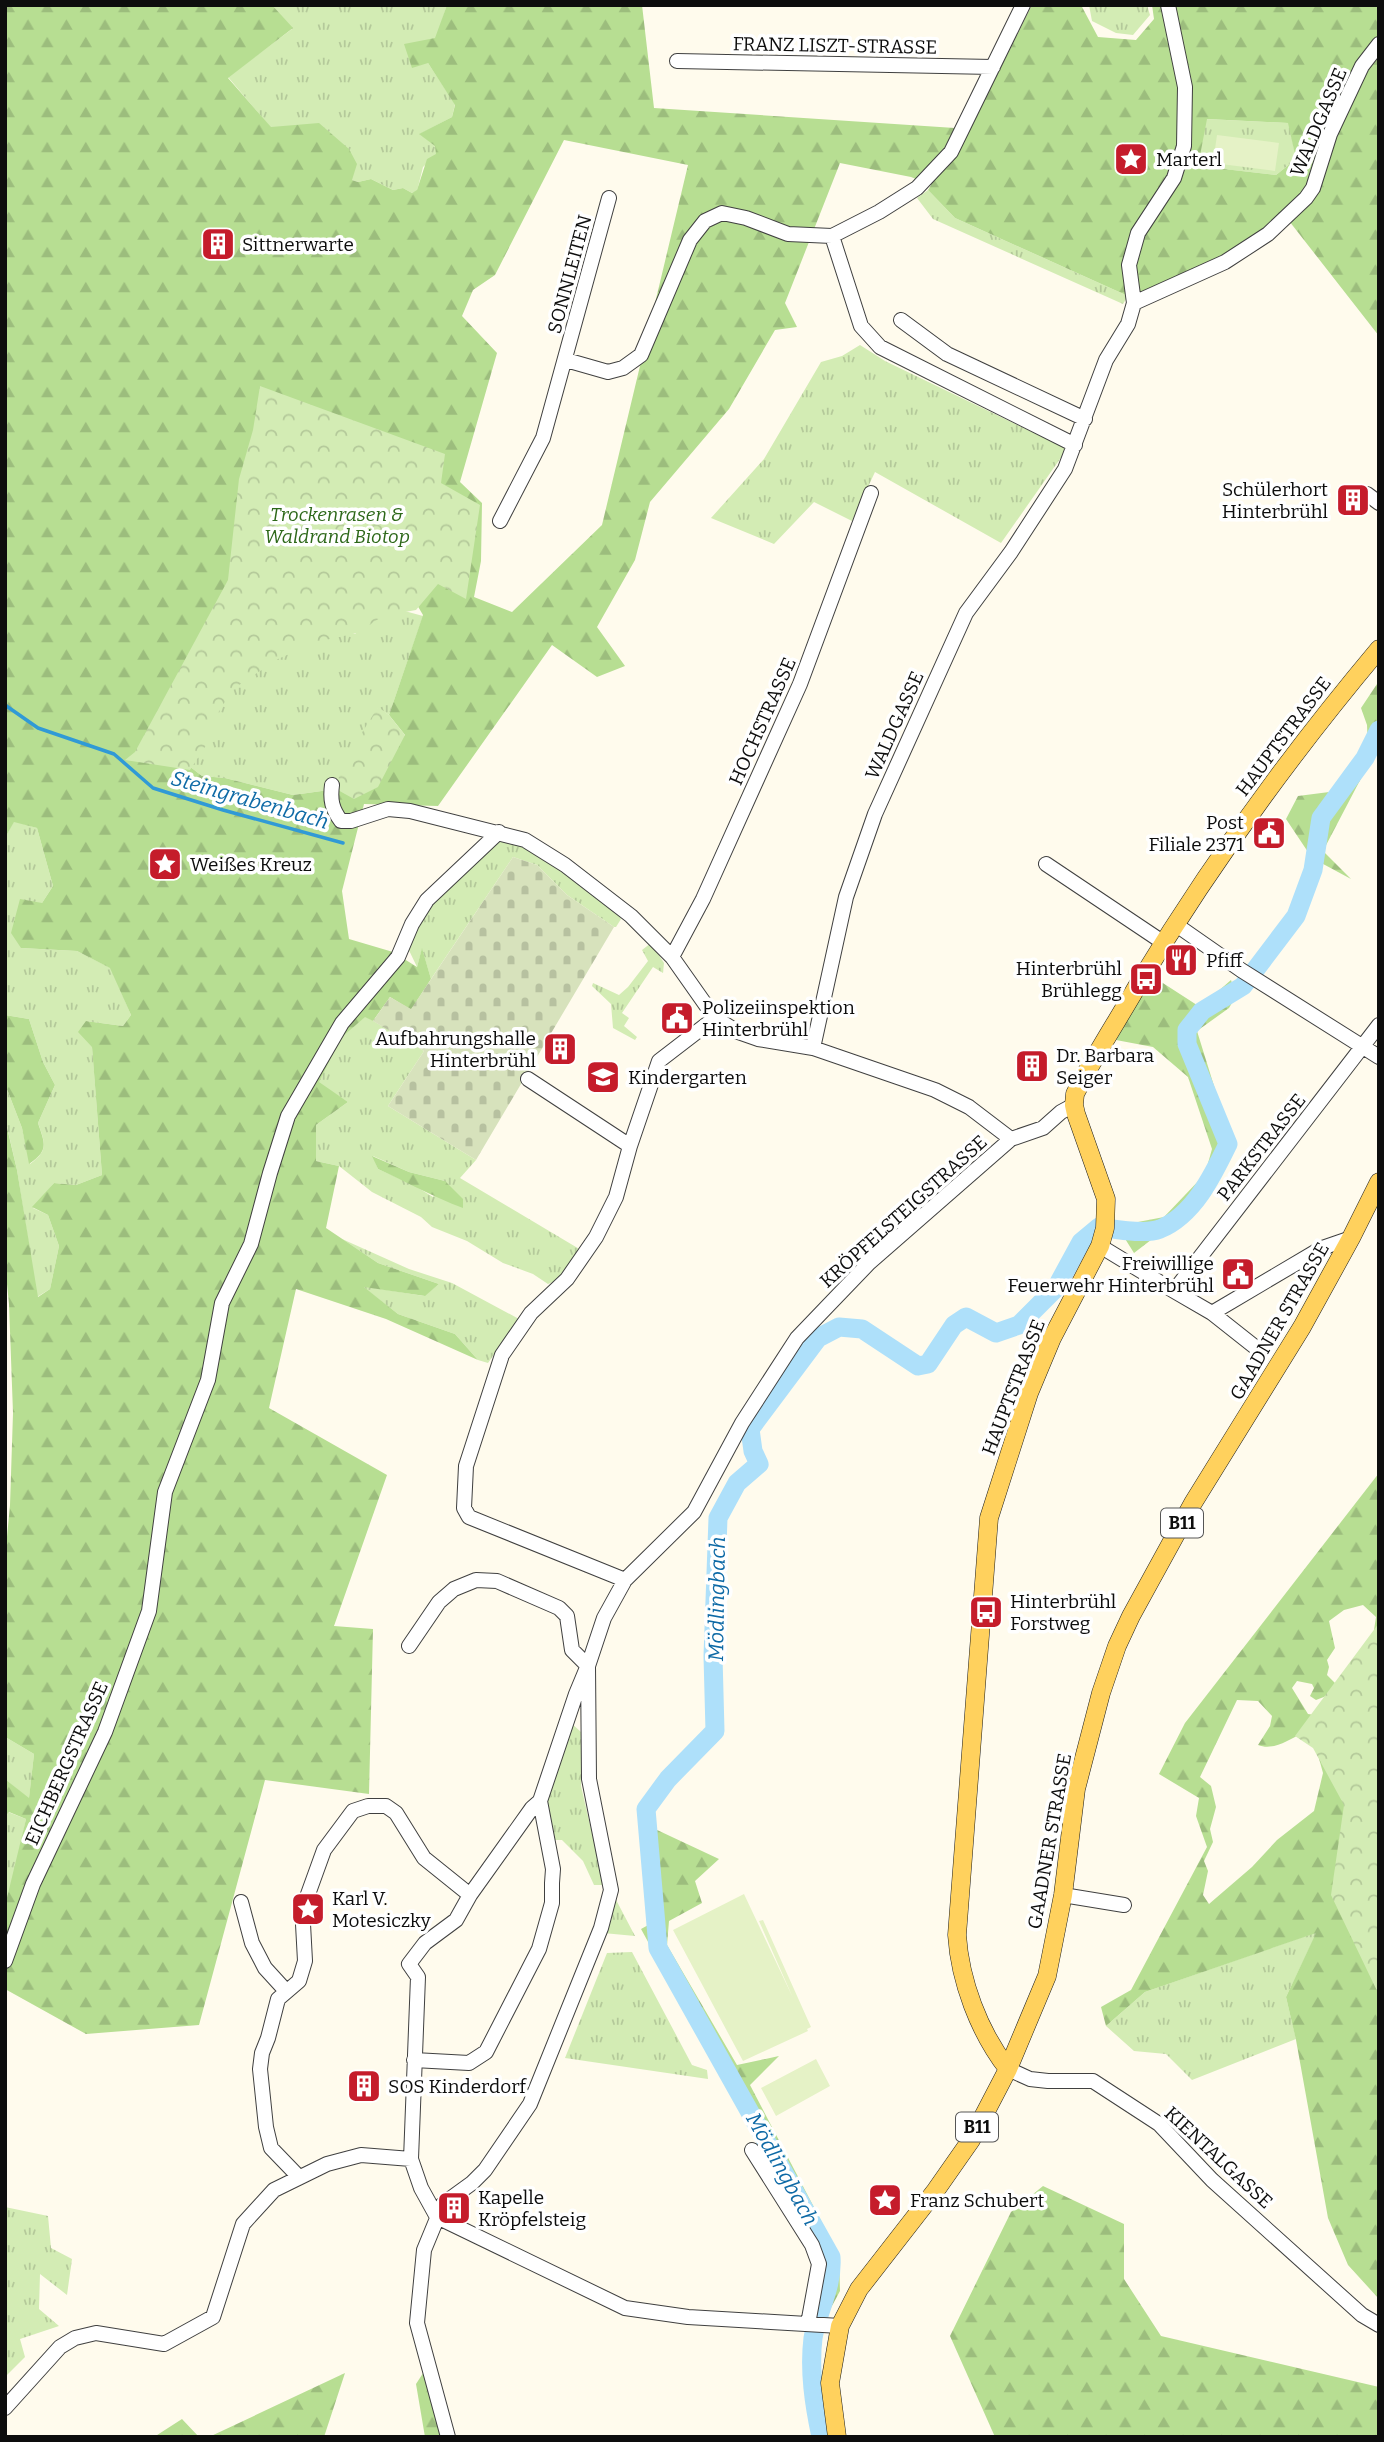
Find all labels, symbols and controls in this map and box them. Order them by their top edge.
street label: FRANZ LISZT-STRASSE [733,32,937,59]
street label: WALDGASSE [1285,64,1352,180]
place icon: Marterl [1112,140,1150,178]
place label: Marterl [1156,148,1222,171]
street label: SONNLEITEN [543,212,596,336]
building icon: Sittnerwarte [199,225,237,263]
place label: Sittnerwarte [242,233,354,256]
place label: Schülerhort Hinterbrühl [1222,478,1328,523]
building icon: Schülerhort Hinterbrühl [1334,481,1372,519]
park label: Trockenrasen & Waldrand Biotop [264,503,410,548]
street label: HOCHSTRASSE [724,654,801,789]
street label: WALDGASSE [860,668,929,783]
street label: HAUPTSTRASSE [1231,672,1336,801]
water label: Steingrabenbach [168,765,332,835]
place label: Post Filiale 2371 [1148,811,1244,856]
public building icon: Post Filiale 2371 [1250,814,1288,852]
place icon: Weißes Kreuz [146,845,184,883]
place label: Weißes Kreuz [190,853,312,876]
restaurant icon: Pfiff [1162,941,1200,979]
place label: Pfiff [1206,949,1244,972]
place label: Hinterbrühl Brühlegg [1016,957,1122,1002]
bus stop icon: Hinterbrühl Brühlegg [1127,960,1165,998]
place label: Polizeiinspektion Hinterbrühl [702,996,855,1041]
public building icon: Polizeiinspektion Hinterbrühl [658,999,696,1037]
place label: Aufbahrungshalle Hinterbrühl [375,1027,536,1072]
building icon: Aufbahrungshalle Hinterbrühl [541,1030,579,1068]
place label: Dr. Barbara Seiger [1056,1044,1155,1089]
building icon: Dr. Barbara Seiger [1013,1047,1051,1085]
school or university icon: Kindergarten [584,1058,622,1096]
place label: Kindergarten [628,1066,747,1089]
street label: PARKSTRASSE [1212,1089,1310,1205]
street label: KRÖPFELSTEIGSTRASSE [815,1130,992,1292]
street label: GAADNER STRASSE [1225,1238,1334,1404]
place label: Freiwillige Feuerwehr Hinterbrühl [1008,1252,1214,1297]
public building icon: Freiwillige Feuerwehr Hinterbrühl [1219,1255,1257,1293]
street label: HAUPTSTRASSE [977,1316,1050,1458]
road number: B11 [1161,1508,1203,1538]
water label: Mödlingbach [703,1536,731,1662]
place label: Hinterbrühl Forstweg [1010,1590,1116,1635]
bus stop icon: Hinterbrühl Forstweg [967,1593,1005,1631]
street label: EICHBERGSTRASSE [20,1678,113,1849]
street label: GAADNER STRASSE [1023,1751,1076,1931]
place label: Karl V. Motesiczky [332,1887,432,1932]
place icon: Karl V. Motesiczky [289,1890,327,1928]
building icon: SOS Kinderdorf [345,2067,383,2105]
place label: SOS Kinderdorf [388,2075,527,2098]
street label: KIENTALGASSE [1160,2101,1277,2213]
water label: Mödlingbach [740,2108,824,2230]
road number: B11 [956,2112,998,2141]
place icon: Franz Schubert [866,2181,904,2219]
place label: Kapelle Kröpfelsteig [478,2186,586,2231]
building icon: Kapelle Kröpfelsteig [435,2189,473,2227]
place label: Franz Schubert [910,2189,1044,2212]

